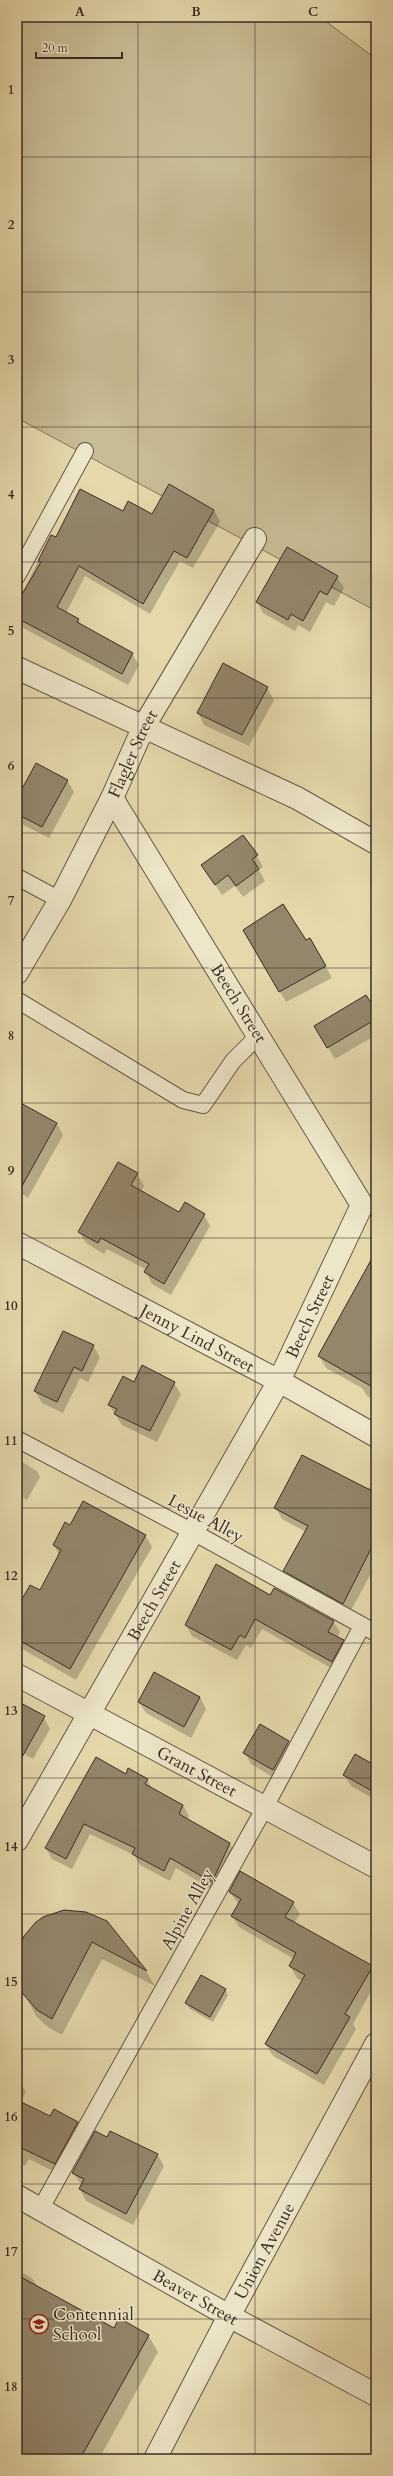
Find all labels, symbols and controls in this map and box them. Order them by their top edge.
text: A [75,3,85,21]
text: B [191,3,201,21]
text: C [308,3,318,21]
scale bar [36,34,122,60]
text: 20 m [42,40,69,56]
text: 1 [8,81,14,99]
text: 2 [8,216,15,234]
text: 3 [8,351,15,369]
text: 4 [8,486,15,504]
text: 5 [8,622,14,640]
street label: Flagler Street [103,705,163,802]
text: 6 [8,757,15,775]
text: 7 [8,892,15,910]
street label: Beech Street [205,959,272,1048]
text: 8 [8,1027,14,1045]
text: 9 [8,1162,15,1180]
street label: Beech Street [280,1271,340,1362]
text: 10 [4,1297,18,1315]
street label: Jenny Lind Street [134,1298,259,1378]
text: 11 [4,1432,18,1450]
street label: Lesue Alley [164,1489,248,1548]
street label: Beech Street [122,1555,187,1645]
text: 12 [4,1567,18,1585]
text: 13 [4,1702,18,1720]
street label: Grant Street [153,1741,241,1803]
text: 14 [4,1838,18,1856]
street label: Alpine Alley [156,1864,219,1954]
text: 15 [4,1973,18,1991]
text: 16 [4,2108,18,2126]
street label: Union Avenue [229,2199,300,2304]
text: 17 [4,2243,18,2261]
street label: Beaver Street [148,2264,242,2331]
place label: Contennial School [53,2303,134,2346]
school or university icon: Contennial School [28,2313,50,2335]
text: 18 [4,2378,18,2396]

